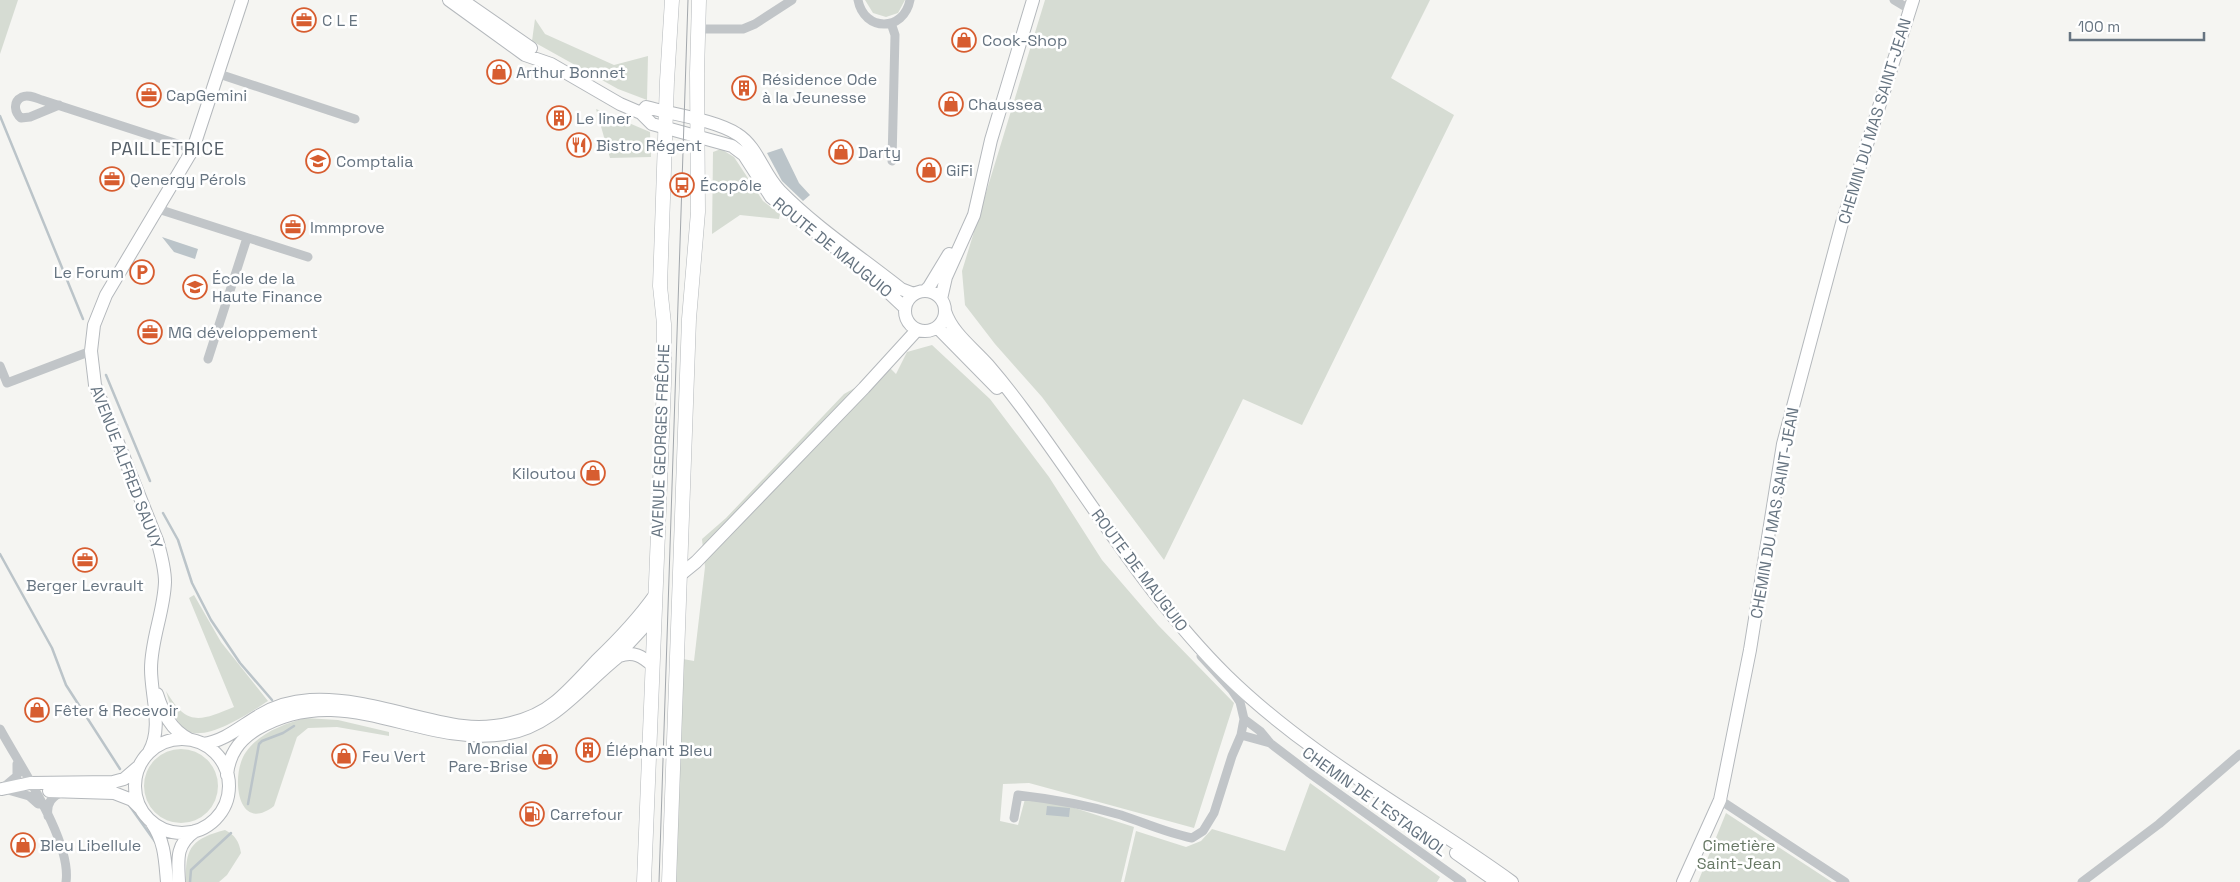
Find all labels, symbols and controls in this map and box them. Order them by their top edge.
office icon: C L E [291,7,317,33]
place label: C L E [322,10,358,31]
scale bar [2070,10,2204,42]
street label: CHEMIN DU MAS SAINT-JEAN [1833,16,1916,227]
text: 100 m [2078,17,2120,36]
shop icon: Cook-Shop [951,27,977,53]
place label: Cook-Shop [982,30,1067,51]
shop icon: Arthur Bonnet [486,59,512,85]
place label: Arthur Bonnet [516,62,626,83]
place label: Résidence Ode à la Jeunesse [762,69,877,108]
building icon: Résidence Ode à la Jeunesse [731,75,757,101]
office icon: CapGemini [136,82,162,108]
place label: CapGemini [166,85,247,106]
shop icon: Chaussea [938,91,964,117]
place label: Chaussea [968,94,1042,115]
building icon: Le liner [546,105,572,131]
place label: Le liner [576,108,631,129]
restaurant icon: Bistro Régent [566,132,592,158]
place label: Bistro Régent [596,135,702,156]
district label: PAILLETRICE [111,137,225,160]
shop icon: Darty [828,139,854,165]
place label: Darty [858,142,901,163]
school or university icon: Comptalia [305,148,331,174]
place label: Comptalia [336,151,413,172]
shop icon: GiFi [916,157,942,183]
place label: GiFi [946,160,973,181]
office icon: Qenergy Pérols [99,166,125,192]
place label: Qenergy Pérols [130,169,246,190]
bus stop icon: Écopôle [669,172,695,198]
place label: Écopôle [700,175,762,196]
street label: ROUTE DE MAUGUIO [769,193,897,302]
office icon: Immprove [280,214,306,240]
place label: Immprove [310,217,385,238]
parking icon: Le Forum [129,259,155,285]
place label: Le Forum [54,262,124,283]
place label: École de la Haute Finance [212,268,322,307]
school or university icon: École de la Haute Finance [182,274,208,300]
office icon: MG développement [137,319,163,345]
place label: MG développement [168,322,318,343]
street label: AVENUE GEORGES FRÊCHE [647,344,674,538]
street label: AVENUE ALFRED SAUVY [86,382,168,552]
street label: CHEMIN DU MAS SAINT-JEAN [1746,406,1803,620]
shop icon: Kiloutou [580,460,606,486]
place label: Kiloutou [512,463,576,484]
street label: ROUTE DE MAUGUIO [1087,505,1192,636]
office icon: Berger Levrault [72,547,98,573]
place label: Berger Levrault [26,575,144,596]
shop icon: Fêter & Recevoir [24,697,50,723]
place label: Fêter & Recevoir [54,700,179,721]
building icon: Éléphant Bleu [575,737,601,763]
place label: Mondial Pare-Brise [448,738,528,777]
place label: Éléphant Bleu [606,740,713,761]
street label: CHEMIN DE L'ESTAGNOL [1298,742,1452,861]
shop icon: Feu Vert [331,743,357,769]
shop icon: Mondial Pare-Brise [532,744,558,770]
place label: Feu Vert [362,746,426,767]
fuel station icon: Carrefour [519,801,545,827]
place label: Carrefour [550,804,623,825]
shop icon: Bleu Libellule [10,832,36,858]
place label: Bleu Libellule [40,835,141,856]
park label: Cimetière Saint-Jean [1697,835,1781,874]

